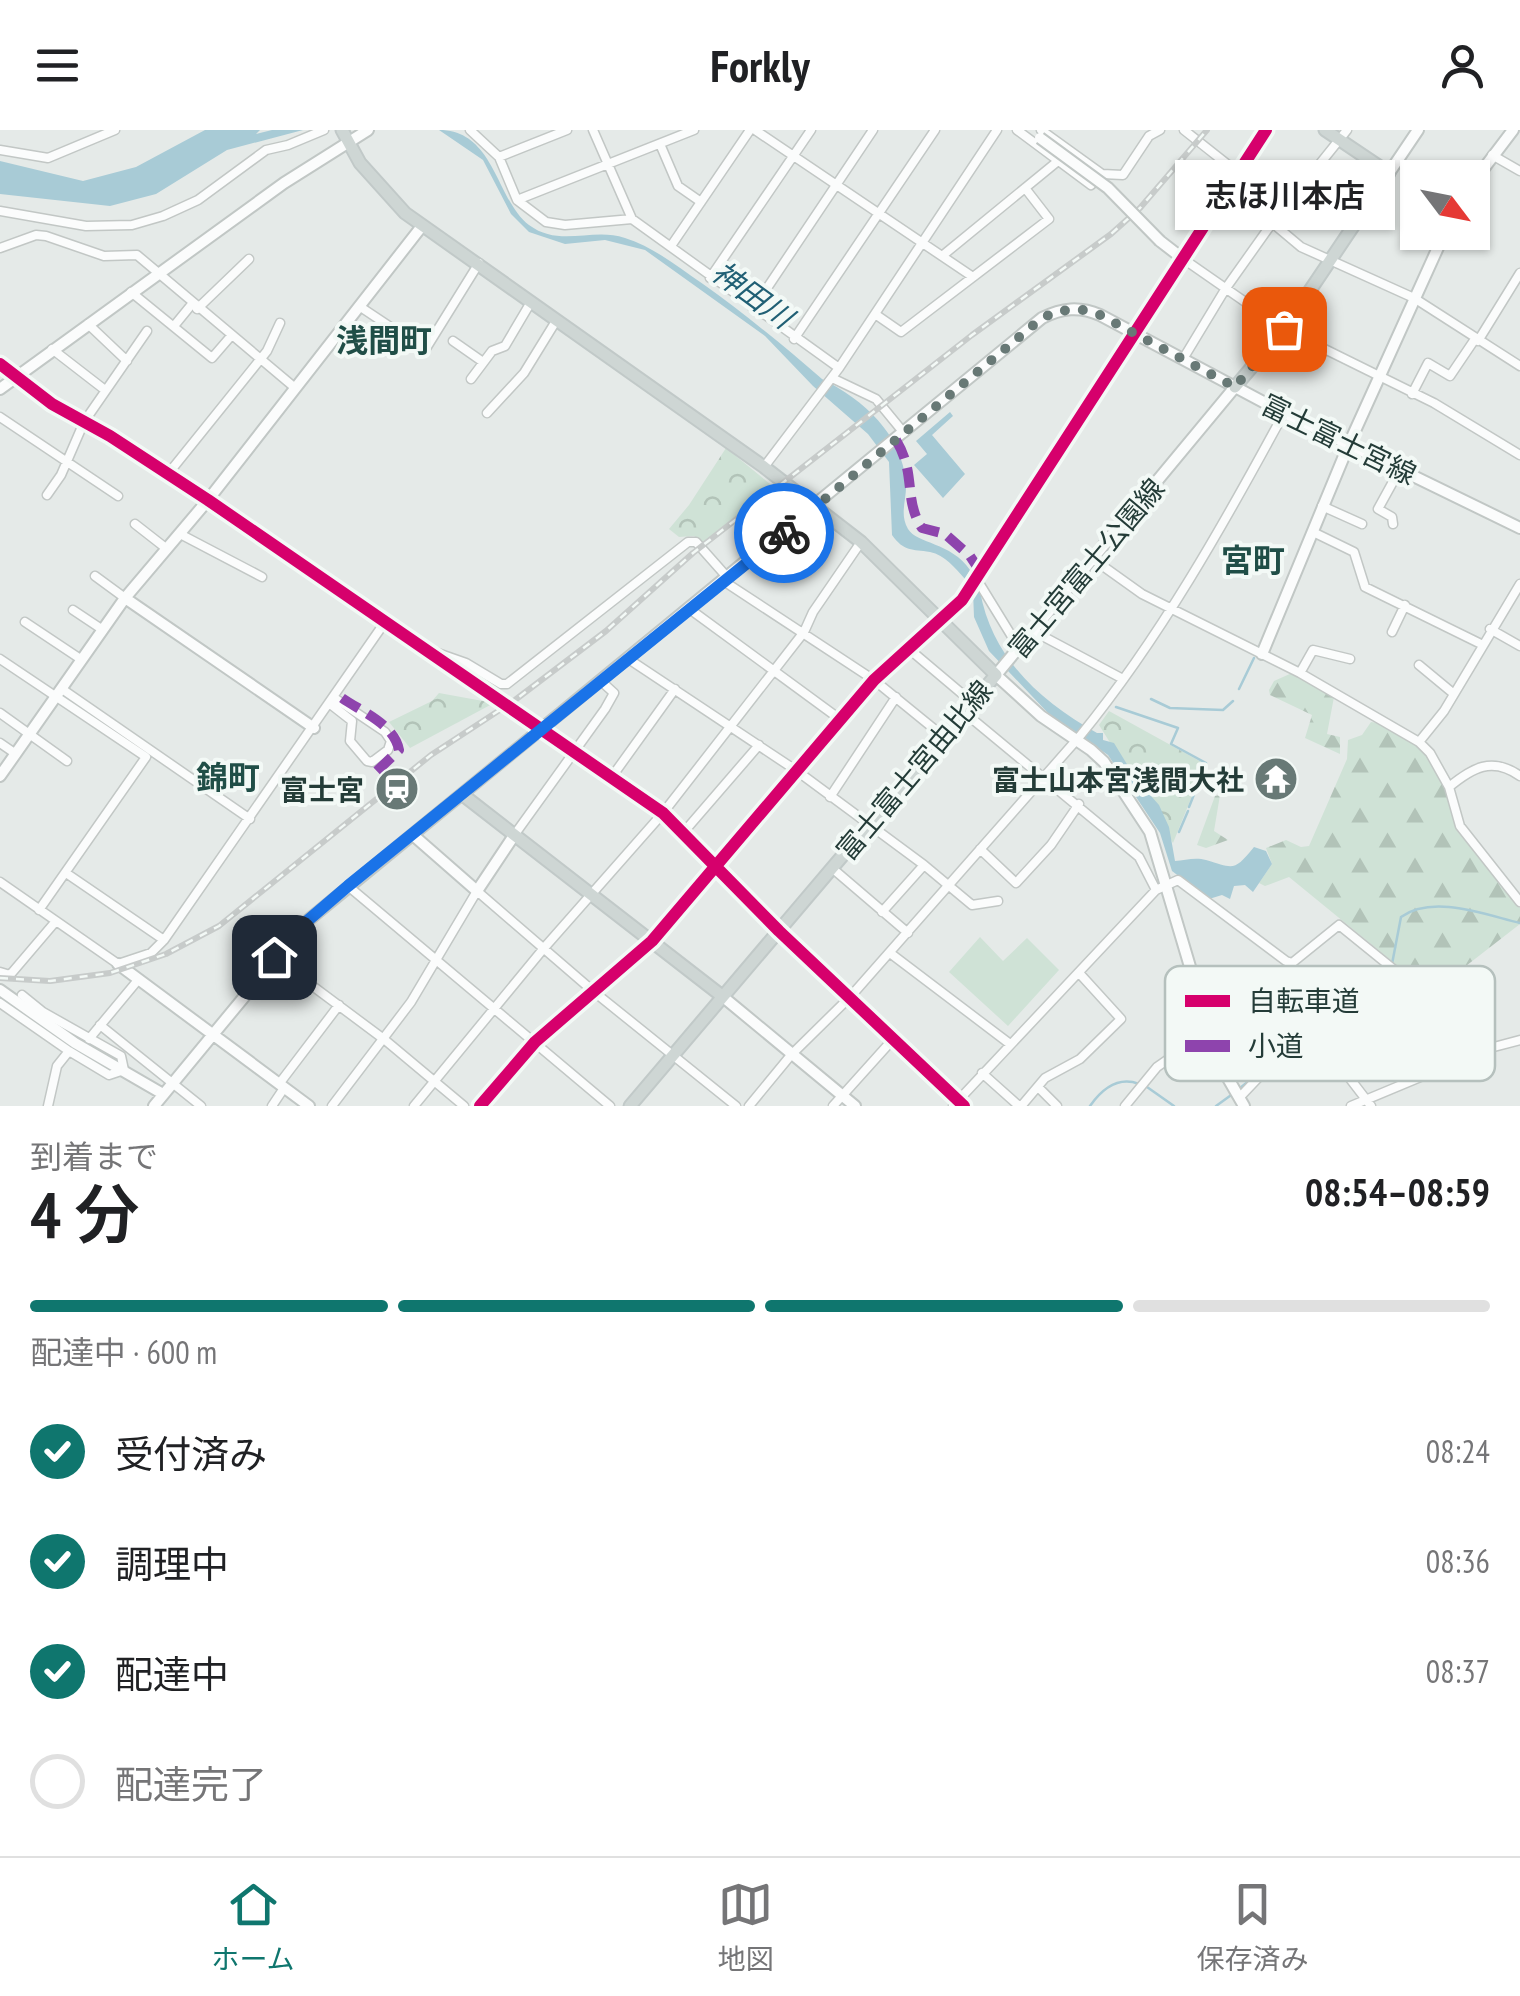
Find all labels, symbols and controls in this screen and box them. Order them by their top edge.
text: Forkly [710,36,810,94]
icon: menu [30,38,85,93]
icon: person [1435,38,1490,93]
callout: 志ほ川本店 [1174,159,1394,229]
north arrow [1400,160,1490,250]
map controls [1400,160,1490,250]
text: 志ほ川本店 [1205,174,1365,216]
water label: 神田川 [705,252,803,338]
pin [1242,287,1327,372]
icon: bag [1257,302,1312,357]
district label: 浅間町 [336,319,432,361]
street label: 富士富士宮線 [1255,386,1423,492]
street label: 富士宮富士公園線 [1000,470,1172,666]
courier [734,483,834,583]
icon: bike [757,506,812,561]
district label: 宮町 [1221,539,1285,581]
street label: 富士富士宮由比線 [828,672,1000,868]
district label: 錦町 [196,756,260,798]
temple icon: 富士山本宮浅間大社 [1253,756,1299,802]
place label: 富士山本宮浅間大社 [992,761,1244,798]
station icon: 富士宮 [374,766,420,812]
place label: 富士宮 [280,771,364,808]
pin [232,915,317,1000]
icon: home [247,930,302,985]
legend [1165,966,1495,1081]
text: 自転車道 [1248,982,1360,1019]
text: 小道 [1248,1027,1304,1064]
text: 到着まで [30,1135,158,1177]
text: 08:54–08:59 [1305,1167,1490,1216]
text: 4 分 [30,1172,139,1256]
text: 配達中 · 600 m [30,1331,217,1373]
icon: check [30,1424,85,1479]
text: 受付済み [115,1429,267,1478]
text: 08:24 [1426,1430,1490,1472]
icon: check [30,1534,85,1589]
text: 調理中 [115,1539,229,1588]
text: 08:36 [1426,1540,1490,1582]
icon: check [30,1644,85,1699]
text: 配達中 [115,1649,229,1698]
text: 08:37 [1426,1650,1490,1692]
text: 配達完了 [115,1759,267,1808]
tab: ホーム [211,1877,295,1977]
tab: 地図 [718,1877,774,1977]
tab: 保存済み [1196,1877,1309,1977]

